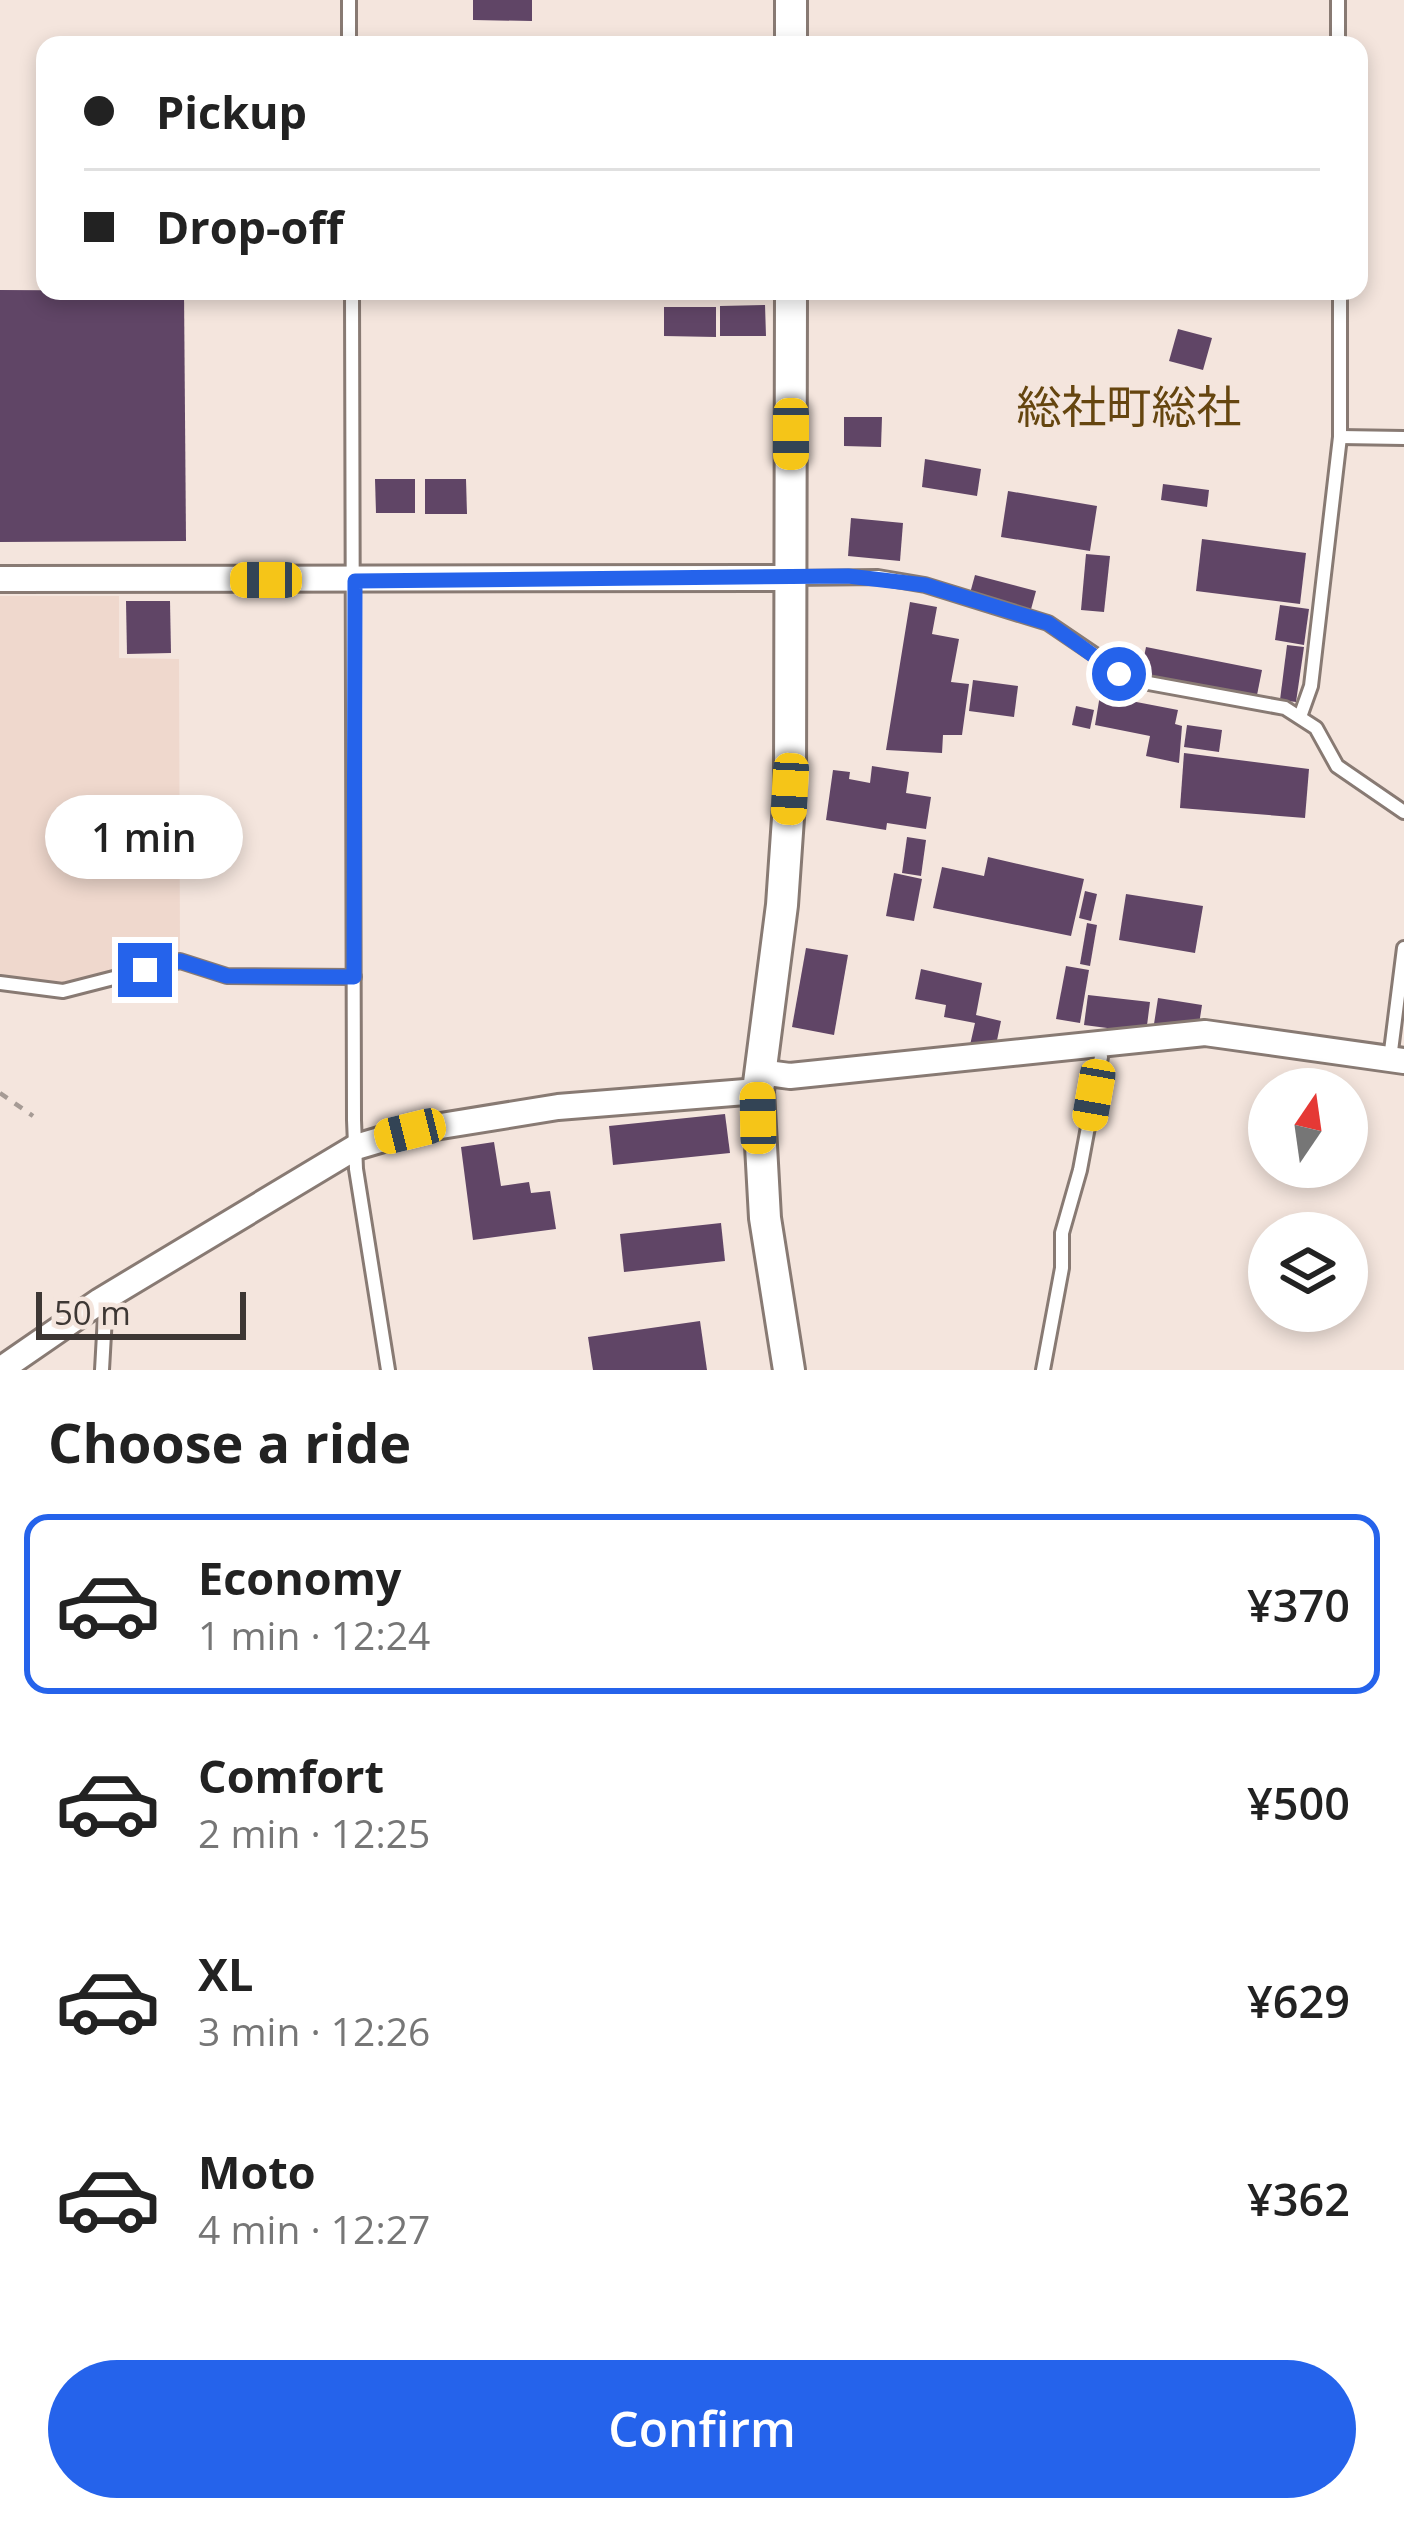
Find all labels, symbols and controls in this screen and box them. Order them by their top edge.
text: Pickup [156,81,307,142]
text: Drop-off [156,196,343,257]
district label: 総社町総社 [1016,375,1242,436]
car [773,398,809,470]
car [230,562,302,598]
route start [1092,647,1146,701]
car [770,752,810,826]
callout: 1 min [46,796,244,880]
text: 1 min [91,810,197,863]
route end [118,943,172,997]
car [1070,1056,1118,1134]
north arrow [1248,1068,1368,1188]
map controls [1248,1068,1368,1332]
car [739,1082,777,1154]
car [371,1105,449,1157]
button: layers [1248,1212,1368,1332]
scale bar [36,1286,246,1339]
text: 50 m [54,1290,131,1335]
text: Choose a ride [48,1405,411,1479]
text: Economy [198,1547,401,1608]
icon: car [54,1550,162,1658]
text: ¥370 [1247,1574,1350,1635]
text: 1 min · 12:24 [198,1608,430,1661]
text: Comfort [198,1745,384,1806]
icon: car [54,1748,162,1856]
text: ¥500 [1247,1772,1350,1833]
text: 2 min · 12:25 [198,1806,430,1859]
text: XL [198,1943,253,2004]
icon: car [54,1946,162,2054]
text: ¥629 [1247,1970,1350,2031]
text: 3 min · 12:26 [198,2004,430,2057]
text: Moto [198,2141,316,2202]
icon: car [54,2144,162,2252]
text: ¥362 [1247,2168,1350,2229]
text: 4 min · 12:27 [198,2202,430,2255]
button: Confirm [48,2360,1356,2498]

